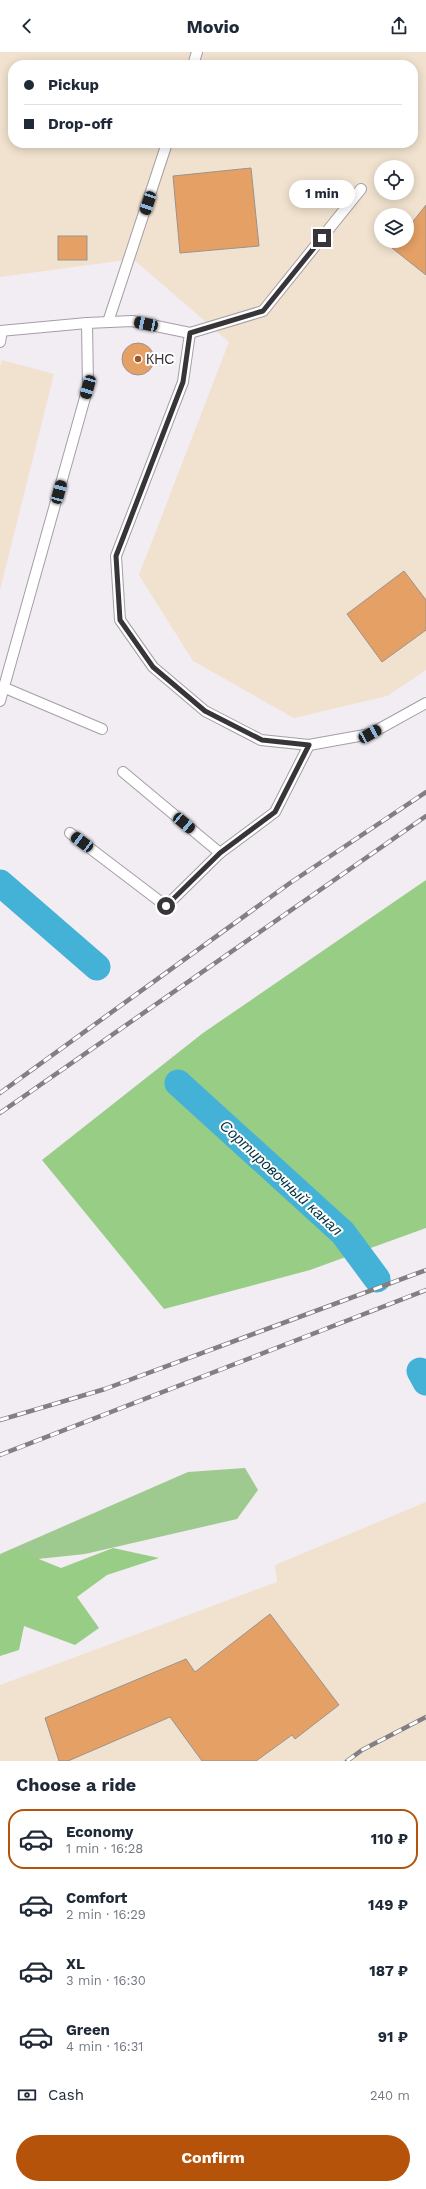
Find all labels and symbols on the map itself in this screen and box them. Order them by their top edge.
callout: 1 min [289,180,355,208]
car [139,190,157,216]
route end [313,229,331,247]
car [133,316,159,332]
place label: КНС [146,351,174,367]
marker: КНС [133,354,143,364]
car [79,374,97,400]
car [50,479,68,505]
car [357,723,383,745]
car [171,811,197,835]
car [69,830,95,854]
route start [157,897,175,915]
water label: Сортировочный канал [216,1117,346,1240]

